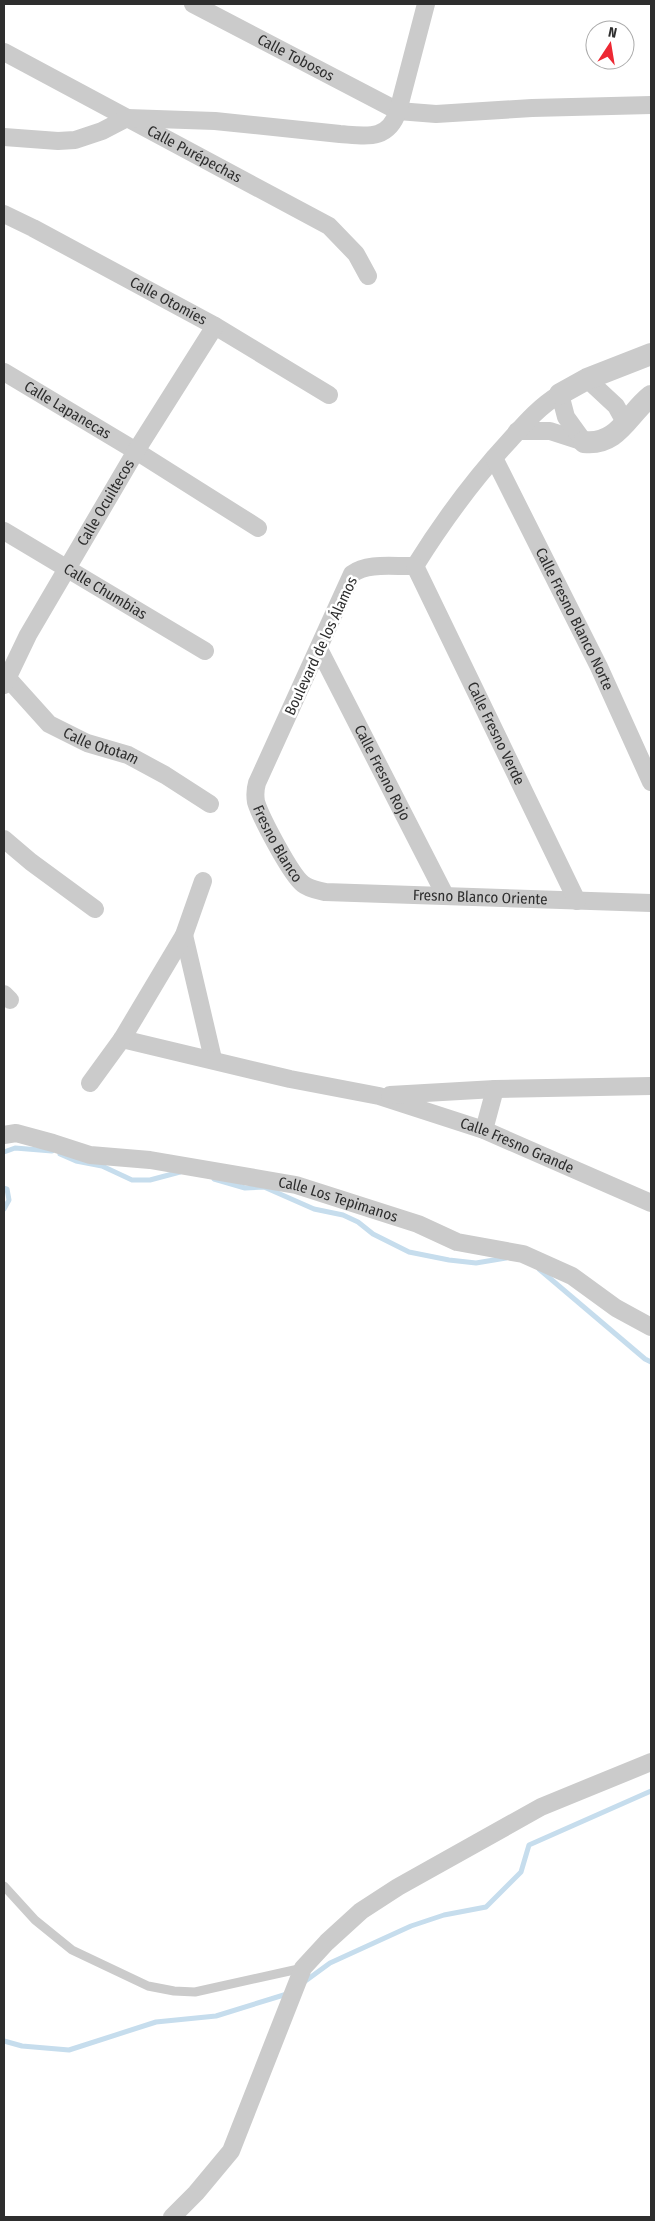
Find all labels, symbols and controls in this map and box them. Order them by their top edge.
north arrow [585,20,635,70]
text: N [607,24,618,42]
street label: Calle Tobosos [254,30,337,85]
street label: Calle Purépechas [144,121,245,187]
street label: Calle Otomíes [127,273,210,329]
street label: Calle Lapanecas [21,377,114,443]
street label: Calle Ocuiltecos [73,456,138,549]
street label: Calle Fresno Blanco Norte [532,545,617,693]
street label: Calle Chumbias [60,560,150,623]
street label: Boulevard de los Álamos [281,574,361,718]
street label: Calle Fresno Verde [463,679,529,788]
street label: Calle Fresno Rojo [350,722,414,824]
street label: Calle Ototam [60,724,142,768]
street label: Fresno Blanco [249,802,306,886]
street label: Fresno Blanco Oriente [413,886,548,909]
street label: Calle Fresno Grande [458,1114,577,1177]
street label: Calle Los Tepimanos [277,1173,400,1226]

